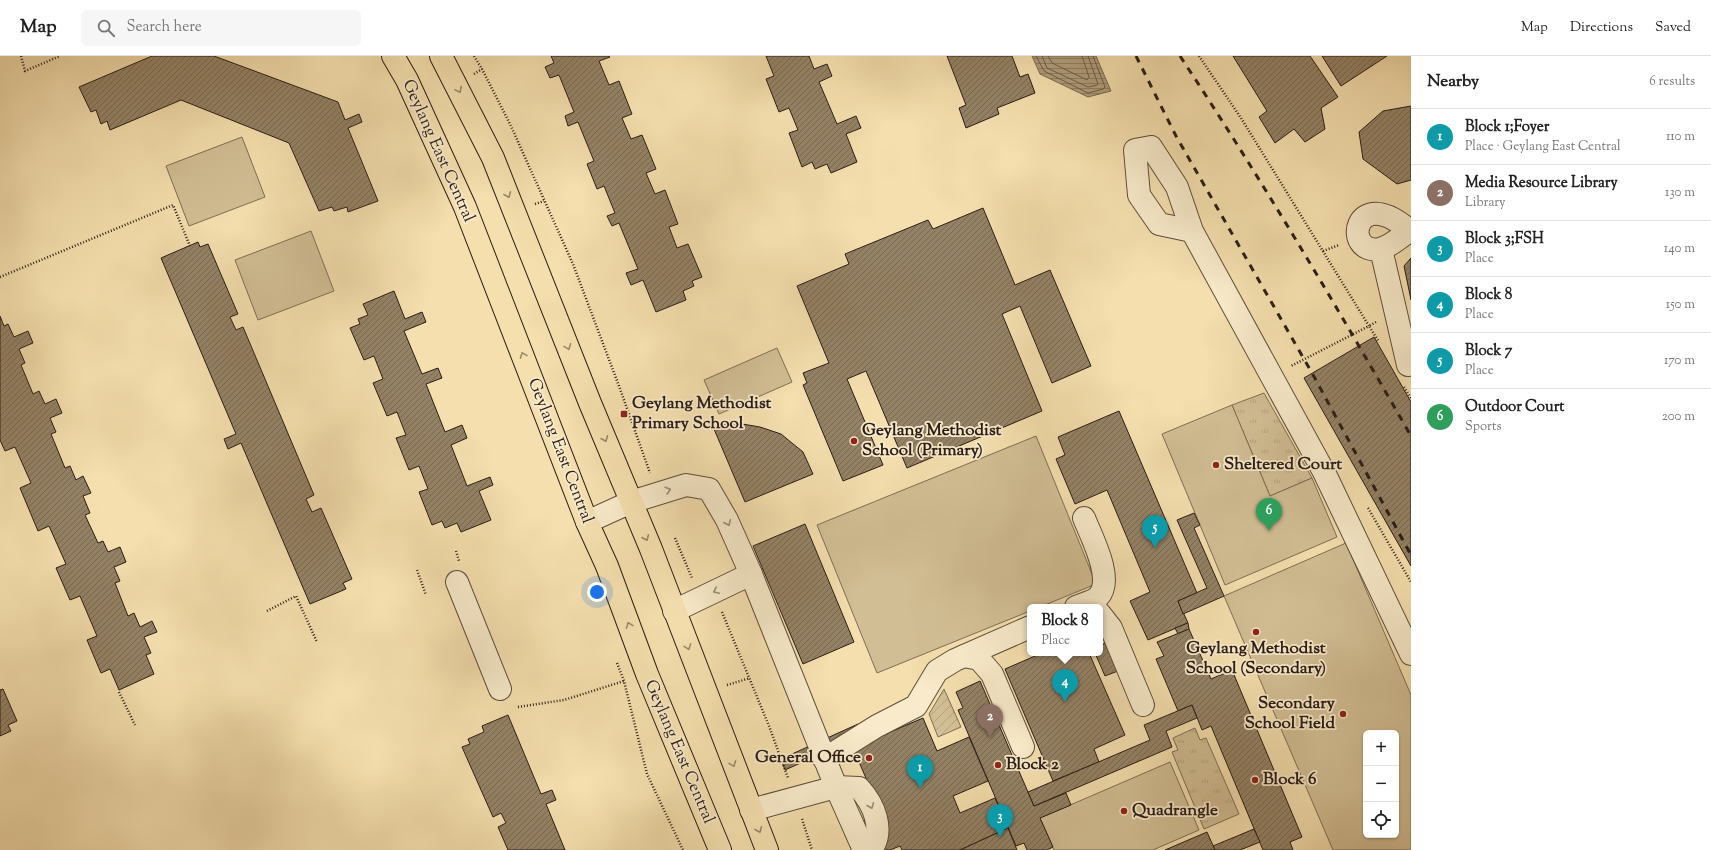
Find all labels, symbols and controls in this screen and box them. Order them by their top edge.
search box [81,10,361,46]
text: Map [20,14,57,41]
icon: search [95,17,117,39]
text: Search here [127,17,202,38]
text: Map [1521,18,1548,38]
text: Directions [1570,18,1633,38]
text: Saved [1655,18,1691,38]
text: Nearby [1427,70,1479,94]
text: 6 results [1649,73,1695,91]
street label: Geylang East Central [396,76,480,227]
one-way arrow [455,86,462,93]
text: Block 1;Foyer [1465,117,1549,138]
text: 1 [1438,128,1442,146]
text: 110 m [1666,128,1695,146]
text: Place · Geylang East Central [1465,138,1621,156]
text: Media Resource Library [1465,173,1618,194]
text: 2 [1437,184,1443,202]
text: 130 m [1665,184,1695,202]
one-way arrow [503,191,511,198]
text: Library [1465,194,1506,212]
text: Block 3;FSH [1465,229,1544,250]
text: 3 [1437,240,1443,258]
text: 140 m [1664,240,1695,258]
text: Place [1465,250,1494,268]
text: Block 8 [1465,285,1512,306]
text: 4 [1437,296,1443,314]
text: 150 m [1666,296,1695,314]
text: Place [1465,306,1494,324]
text: Block 7 [1465,341,1512,362]
one-way arrow [564,344,572,351]
one-way arrow [519,352,527,359]
text: 5 [1438,352,1442,370]
text: 170 m [1664,352,1695,370]
text: Place [1465,362,1494,380]
street label: Geylang East Central [521,375,599,528]
place label: Geylang Methodist Primary School [632,392,772,436]
text: Outdoor Court [1465,397,1564,418]
text: 6 [1437,408,1443,426]
text: 200 m [1662,408,1695,426]
marker: Geylang Methodist Primary School [619,409,629,419]
text: Sports [1465,418,1502,436]
place label: Geylang Methodist School (Primary) [862,419,1002,463]
one-way arrow [600,435,608,442]
marker: Geylang Methodist School (Primary) [849,436,859,446]
place label: Sheltered Court [1224,453,1342,477]
marker: Sheltered Court [1211,460,1221,470]
one-way arrow [665,486,672,495]
pin: 6 [1256,498,1282,531]
pin: 5 [1142,515,1168,548]
one-way arrow [723,519,731,527]
one-way arrow [641,533,649,541]
your location [587,582,607,602]
one-way arrow [713,586,720,594]
popup [1027,604,1103,656]
text: Block 8 [1041,611,1089,632]
one-way arrow [626,622,634,629]
marker: Geylang Methodist School (Secondary) [1251,627,1261,637]
text: Place [1041,632,1070,650]
place label: Geylang Methodist School (Secondary) [1186,637,1326,681]
one-way arrow [684,644,692,651]
pin: 4 [1052,669,1078,702]
street label: Geylang East Central [638,676,720,828]
place label: Secondary School Field [1245,692,1336,736]
pin: 2 [977,704,1003,737]
marker: Secondary School Field [1338,709,1348,719]
map controls [1363,730,1399,838]
button: + [1363,730,1399,766]
place label: General Office [755,746,861,770]
marker: General Office [864,753,874,763]
place label: Block 2 [1006,753,1059,777]
pin: 1 [907,755,933,788]
marker: Block 2 [993,760,1003,770]
one-way arrow [729,761,737,768]
button: − [1363,766,1399,802]
place label: Block 6 [1263,768,1317,792]
marker: Block 6 [1250,775,1260,785]
place label: Quadrangle [1132,799,1218,823]
one-way arrow [866,802,874,809]
button: locate [1363,802,1399,838]
pin: 3 [987,804,1013,837]
marker: Quadrangle [1119,806,1129,816]
one-way arrow [754,827,762,834]

